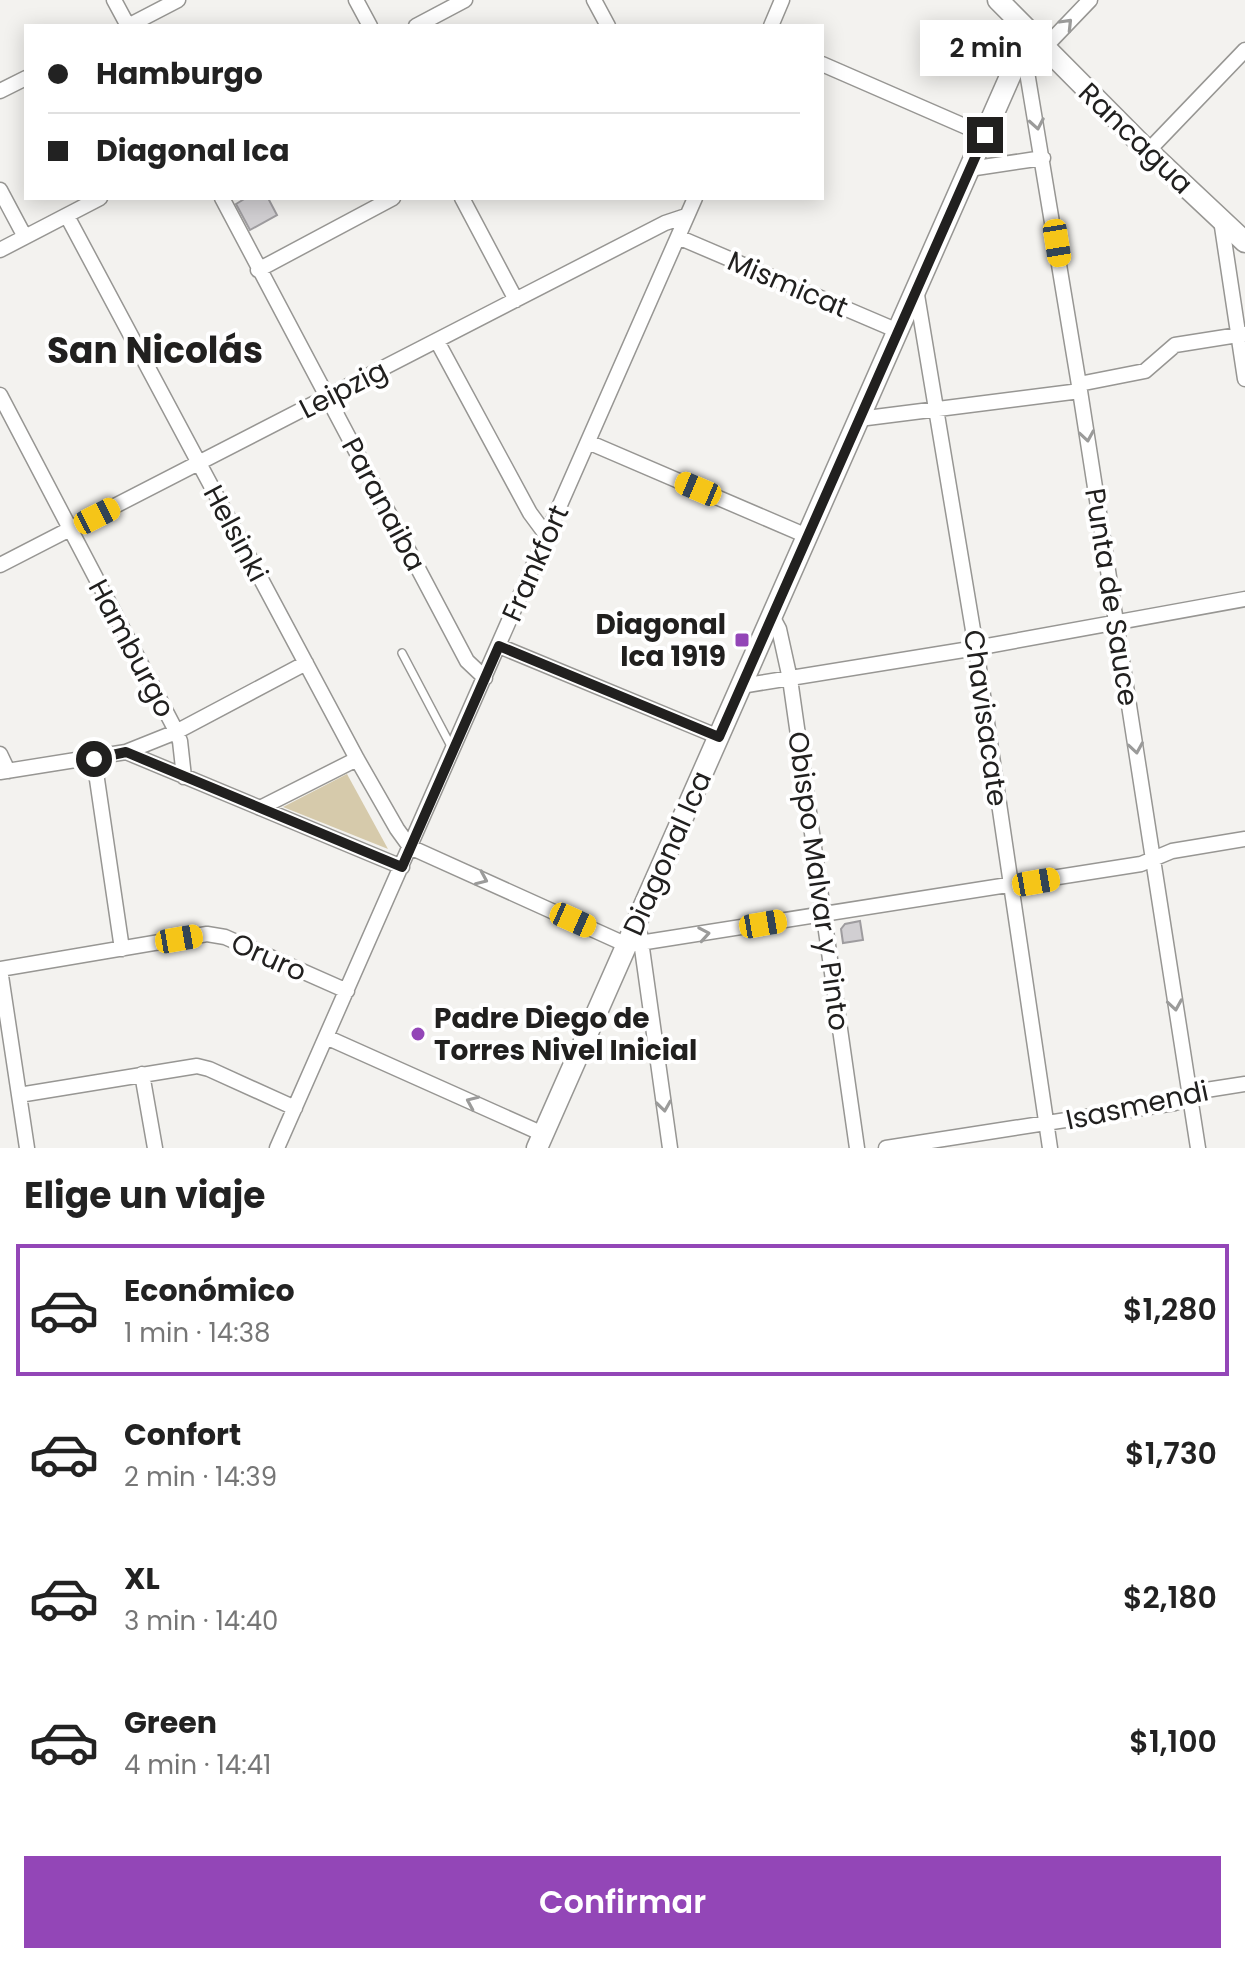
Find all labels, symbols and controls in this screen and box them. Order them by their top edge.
callout: 2 min [919,19,1051,75]
one-way arrow [1058,19,1072,33]
text: 2 min [950,30,1022,66]
text: Hamburgo [96,52,263,95]
street label: Rancagua [1070,74,1202,203]
route end [967,117,1003,153]
one-way arrow [1027,117,1044,131]
text: Diagonal Ica [96,129,290,172]
car [1041,217,1073,269]
street label: Mismicat [722,242,854,327]
district label: San Nicolás [47,325,263,376]
street label: Leipzig [293,351,394,428]
one-way arrow [1078,429,1095,443]
street label: Paranaiba [332,431,435,578]
car [671,469,725,509]
street label: Helsinki [194,478,277,588]
street label: Punta de Sauce [1075,485,1148,709]
car [70,494,124,538]
street label: Frankfort [493,499,578,628]
street label: Hamburgo [79,572,184,724]
place label: Diagonal Ica 1919 [595,605,726,676]
street label: Chavisacate [954,627,1017,809]
marker: Diagonal Ica 1919 [733,631,751,649]
street label: Obispo Malvar y Pinto [778,729,859,1033]
route start [76,741,112,777]
one-way arrow [1127,741,1144,755]
street label: Diagonal Ica [614,765,721,942]
car [1010,866,1062,898]
one-way arrow [473,869,488,885]
car [546,899,600,941]
car [737,908,789,940]
car [153,923,205,955]
street label: Oruro [225,924,313,991]
one-way arrow [697,926,711,943]
one-way arrow [1166,998,1183,1012]
place label: Padre Diego de Torres Nivel Inicial [434,999,697,1070]
marker: Padre Diego de Torres Nivel Inicial [409,1025,427,1043]
street label: Isasmendi [1062,1071,1212,1140]
one-way arrow [466,1096,480,1112]
one-way arrow [655,1100,672,1113]
text: Elige un viaje [24,1170,266,1221]
text: Económico [124,1269,295,1312]
icon: car [28,1274,100,1346]
text: $1,280 [1123,1288,1217,1331]
text: 1 min · 14:38 [124,1315,270,1351]
text: Confort [124,1413,241,1456]
icon: car [28,1418,100,1490]
text: $1,730 [1125,1432,1217,1475]
text: 2 min · 14:39 [124,1459,277,1495]
text: XL [124,1557,160,1600]
icon: car [28,1562,100,1634]
text: $2,180 [1123,1576,1217,1619]
text: 3 min · 14:40 [124,1603,278,1639]
text: Green [124,1701,217,1744]
icon: car [28,1706,100,1778]
text: $1,100 [1129,1720,1217,1763]
text: 4 min · 14:41 [124,1747,271,1783]
button: Confirmar [24,1856,1221,1948]

